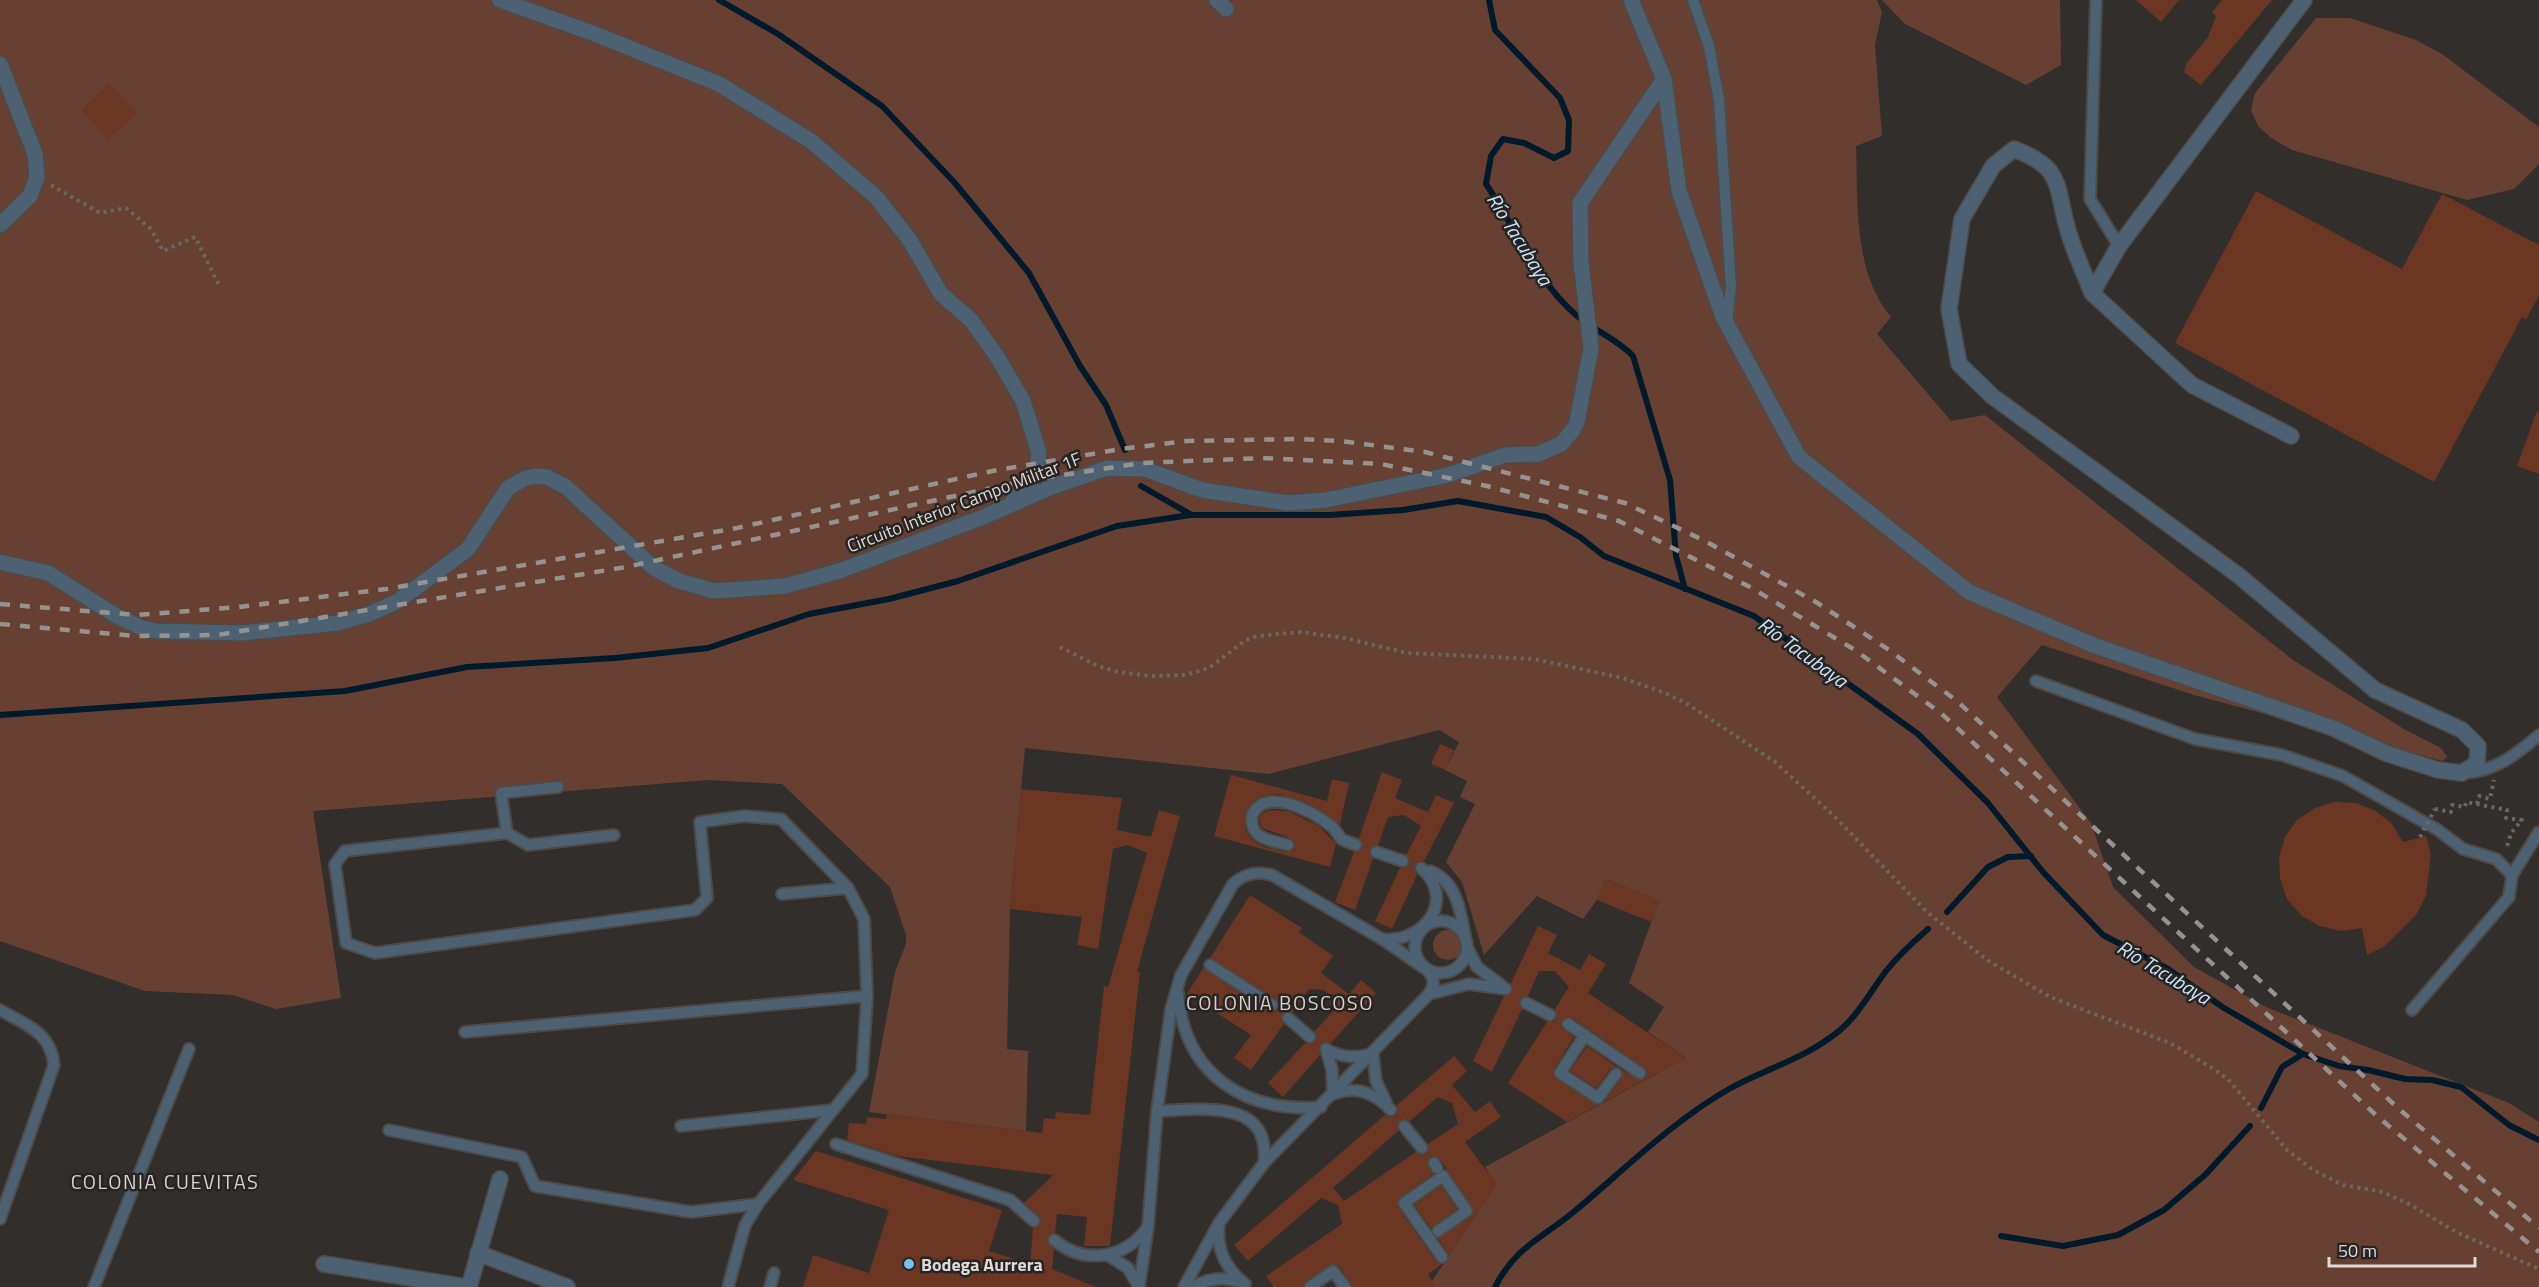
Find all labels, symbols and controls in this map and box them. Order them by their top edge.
water label: Río Tacubaya [1479,187,1561,292]
street label: Circuito Interior Campo Militar 1F [843,445,1085,559]
water label: Río Tacubaya [1752,609,1855,696]
water label: Río Tacubaya [2111,932,2218,1013]
district label: COLONIA BOSCOSO [1186,987,1374,1018]
district label: COLONIA CUEVITAS [71,1166,259,1197]
scale bar [2329,1230,2474,1268]
text: 50 m [2338,1237,2377,1264]
place label: Bodega Aurrera [921,1251,1043,1278]
marker: Bodega Aurrera [902,1257,916,1271]

